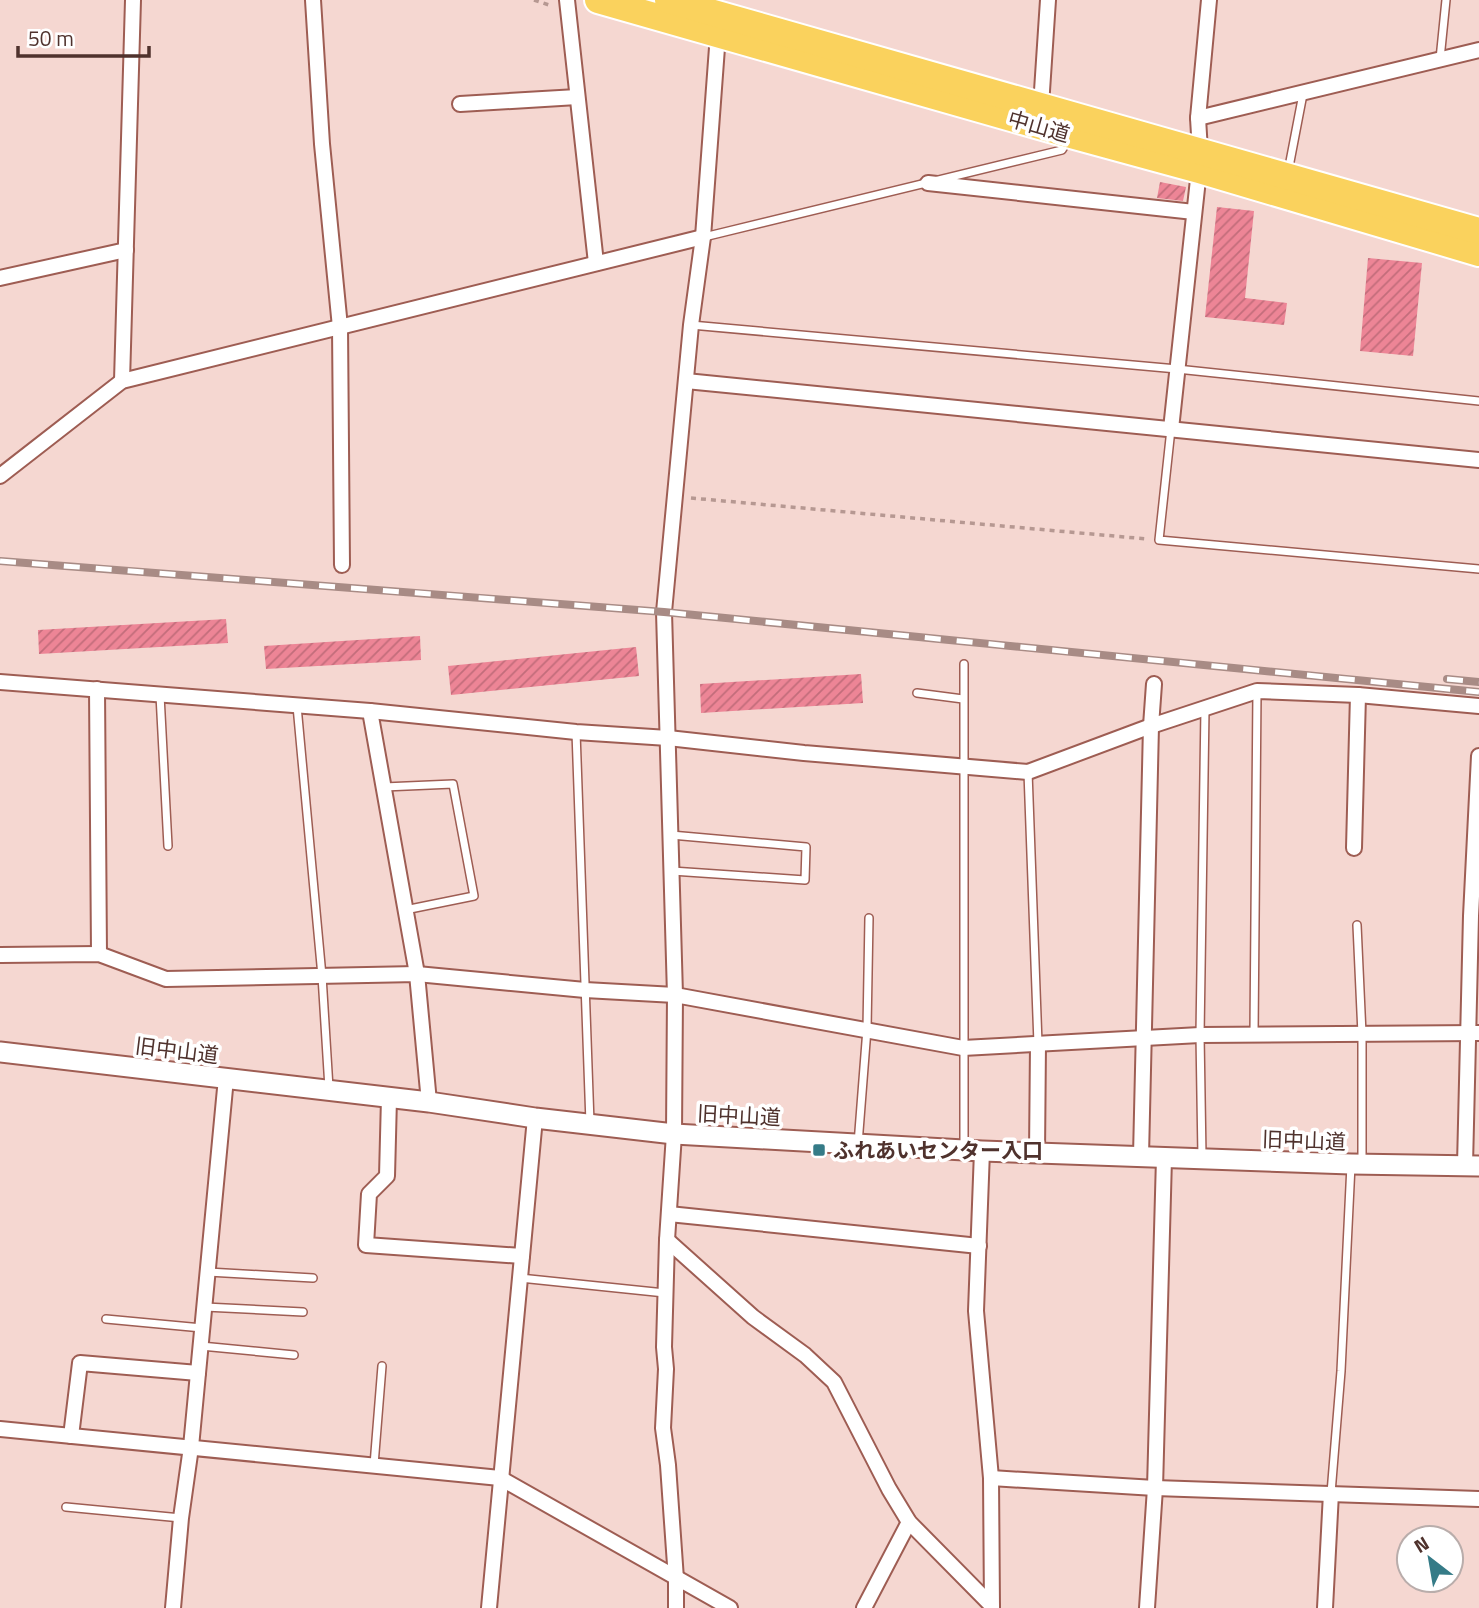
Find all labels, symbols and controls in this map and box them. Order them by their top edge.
scale bar [18,14,149,58]
text: 50 m [28,22,74,54]
street label: 中山道 [1004,102,1074,150]
street label: 旧中山道 [133,1029,221,1071]
street label: 旧中山道 [696,1097,782,1133]
street label: 旧中山道 [1261,1123,1347,1157]
place label: ふれあいセンター入口 [833,1134,1043,1166]
marker: ふれあいセンター入口 [811,1142,827,1158]
north arrow [1395,1524,1465,1594]
text: N [1408,1528,1434,1560]

